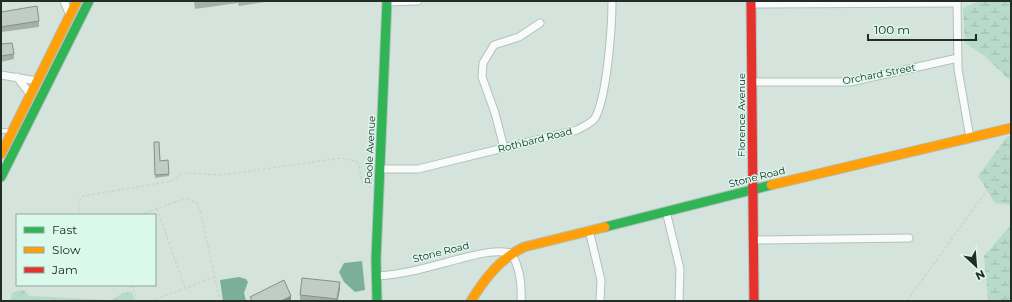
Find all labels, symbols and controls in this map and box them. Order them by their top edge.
scale bar [868,16,976,42]
text: 100 m [874,22,910,37]
street label: Orchard Street [841,61,917,87]
street label: Florence Avenue [735,73,748,157]
street label: Poole Avenue [362,115,378,185]
street label: Rothbard Road [496,124,574,156]
street label: Stone Road [727,164,787,190]
legend [16,214,156,286]
text: Fast [52,222,77,237]
street label: Stone Road [411,239,471,265]
text: Slow [52,242,81,257]
north arrow [956,246,996,286]
text: Jam [51,262,78,277]
text: N [973,267,987,283]

